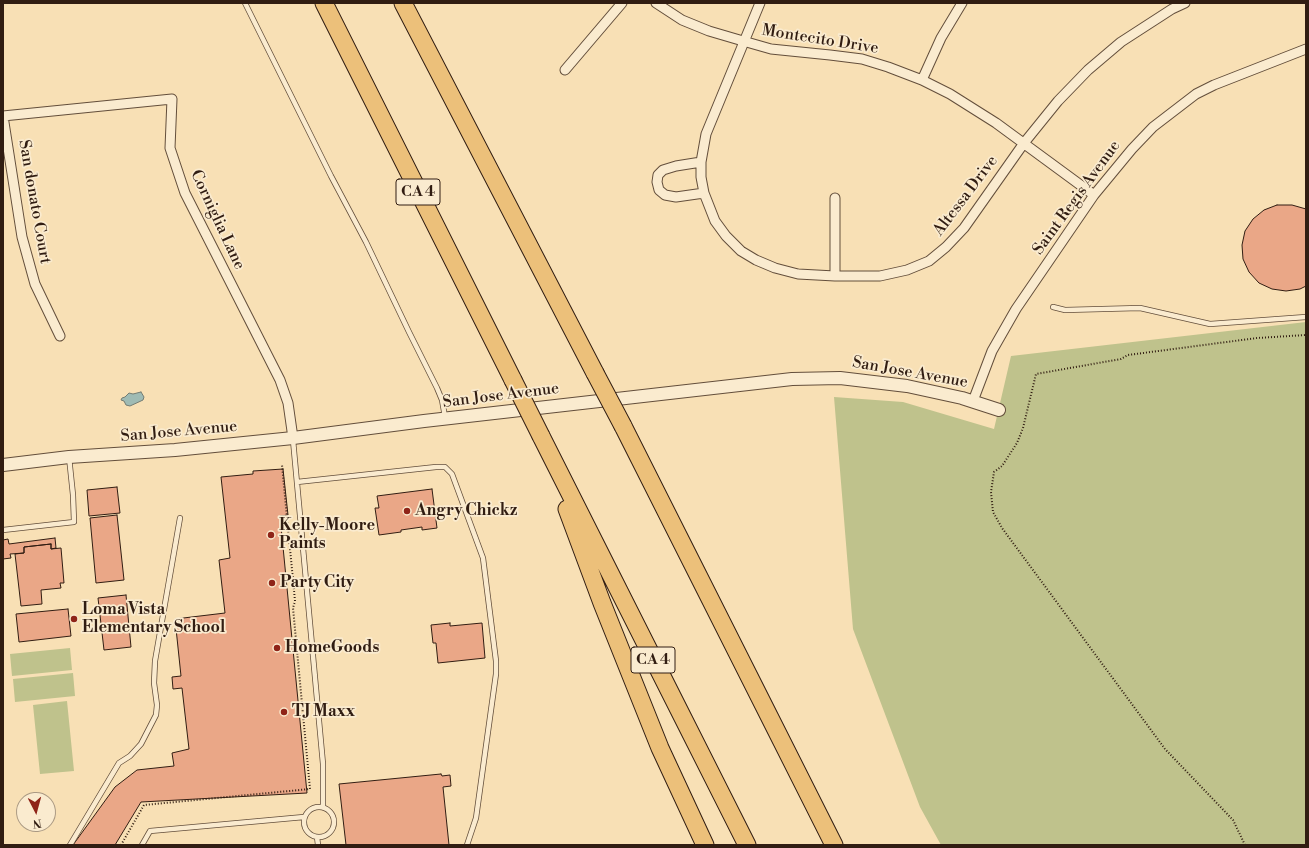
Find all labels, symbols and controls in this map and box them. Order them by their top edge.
street label: Montecito Drive [760,21,880,59]
street label: Saint Regis Avenue [1029,137,1125,259]
street label: San donato Court [14,138,54,266]
street label: Altessa Drive [930,152,1002,240]
street label: Corniglia Lane [185,167,249,273]
road number: CA 4 [396,179,440,205]
street label: San Jose Avenue [851,353,969,393]
street label: San Jose Avenue [442,379,560,413]
street label: San Jose Avenue [120,417,238,447]
place label: Angry Chickz [415,501,517,521]
marker: Angry Chickz [402,506,412,516]
place label: Kelly-Moore Paints [279,516,375,554]
marker: Kelly-Moore Paints [266,530,276,540]
place label: Party City [280,573,354,593]
marker: Party City [267,578,277,588]
place label: Loma Vista Elementary School [82,600,225,638]
marker: Loma Vista Elementary School [69,614,79,624]
place label: HomeGoods [285,638,379,658]
marker: HomeGoods [272,643,282,653]
road number: CA 4 [631,647,675,673]
place label: TJ Maxx [292,702,355,722]
marker: TJ Maxx [279,707,289,717]
north arrow [16,792,56,832]
text: N [32,816,42,830]

